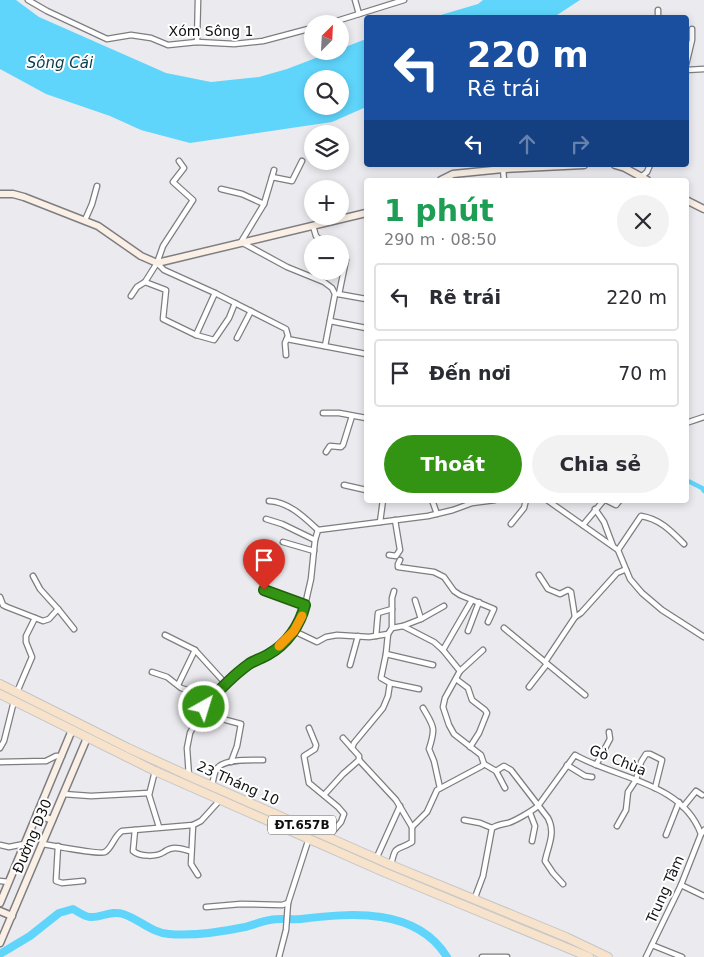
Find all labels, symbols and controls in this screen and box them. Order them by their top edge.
north arrow [304,15,349,60]
map controls [304,15,349,280]
street label: Xóm Sông 1 [169,23,253,39]
icon: left [384,35,449,100]
text: 220 m [467,35,589,75]
water label: Sông Cái [27,54,94,72]
button: search [304,70,349,115]
text: Rẽ trái [467,76,540,101]
button: layers [304,125,349,170]
icon: left [460,130,488,158]
icon: ahead [513,130,541,158]
icon: right [566,130,594,158]
button: + [304,180,349,225]
text: 1 phút [384,193,494,228]
button: close [617,195,669,247]
text: 290 m · 08:50 [384,230,497,249]
button: − [304,235,349,280]
icon: left [386,283,414,311]
text: Rẽ trái [429,286,501,308]
text: 220 m [606,286,667,308]
icon: arrive [386,359,414,387]
text: Đến nơi [429,362,511,384]
text: 70 m [618,362,667,384]
button: Thoát [384,435,522,493]
button: Chia sẻ [532,435,669,493]
pin [243,539,285,590]
icon: arrive [250,546,278,574]
position arrow [177,680,229,732]
street label: Gò Chùa [587,741,649,779]
street label: 23 Tháng 10 [194,758,282,808]
street label: Đường D30 [9,796,55,876]
road number: ĐT.657B [268,816,336,834]
street label: Trung Tâm [643,853,687,926]

